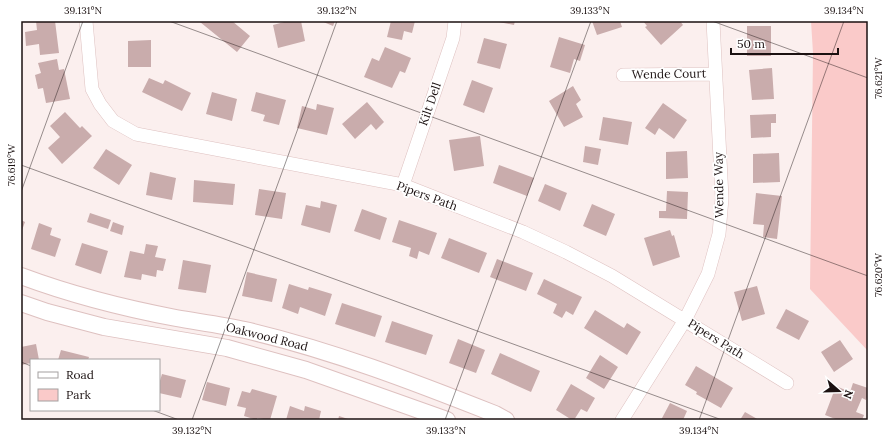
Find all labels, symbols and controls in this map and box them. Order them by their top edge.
text: 39.131°N [64,4,102,17]
text: 39.132°N [317,4,357,17]
text: 39.133°N [570,4,610,17]
text: 39.134°N [824,4,864,17]
scale bar [731,30,838,56]
text: 50 m [737,36,765,51]
text: 76.621°W [872,56,885,99]
street label: Wende Court [632,65,707,82]
street label: Kilt Dell [415,80,444,127]
text: 76.619°W [5,143,18,186]
street label: Wende Way [710,151,727,218]
street label: Pipers Path [395,178,460,213]
text: 76.620°W [872,252,885,297]
street label: Pipers Path [685,315,747,362]
street label: Oakwood Road [225,319,310,354]
legend [30,359,160,411]
text: Road [66,367,94,382]
north arrow [819,371,859,411]
text: Park [66,387,92,402]
text: N [840,388,856,401]
text: 39.132°N [172,424,212,437]
text: 39.133°N [426,424,466,437]
text: 39.134°N [679,424,719,437]

